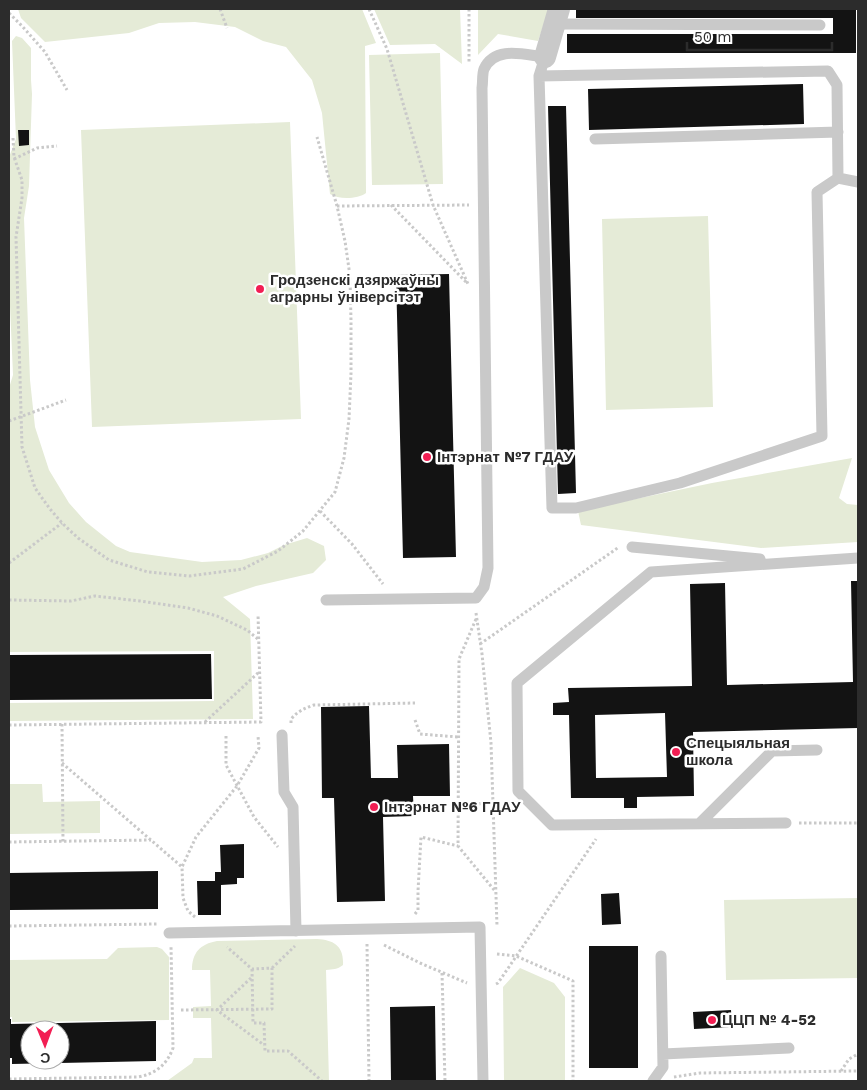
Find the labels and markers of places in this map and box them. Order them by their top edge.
place label: Гродзенскі дзяржаўны аграрны ўніверсітэт [270,271,439,306]
marker: Гродзенскі дзяржаўны аграрны ўніверсітэт [254,283,266,295]
place label: Інтэрнат №7 ГДАУ [437,448,574,466]
marker: Інтэрнат №7 ГДАУ [421,451,433,463]
place label: Спецыяльная школа [686,734,790,769]
marker: Спецыяльная школа [670,746,682,758]
place label: Інтэрнат №6 ГДАУ [384,798,521,816]
marker: Інтэрнат №6 ГДАУ [368,801,380,813]
place label: ЦЦП № 4-52 [722,1011,816,1029]
marker: ЦЦП № 4-52 [706,1014,718,1026]

